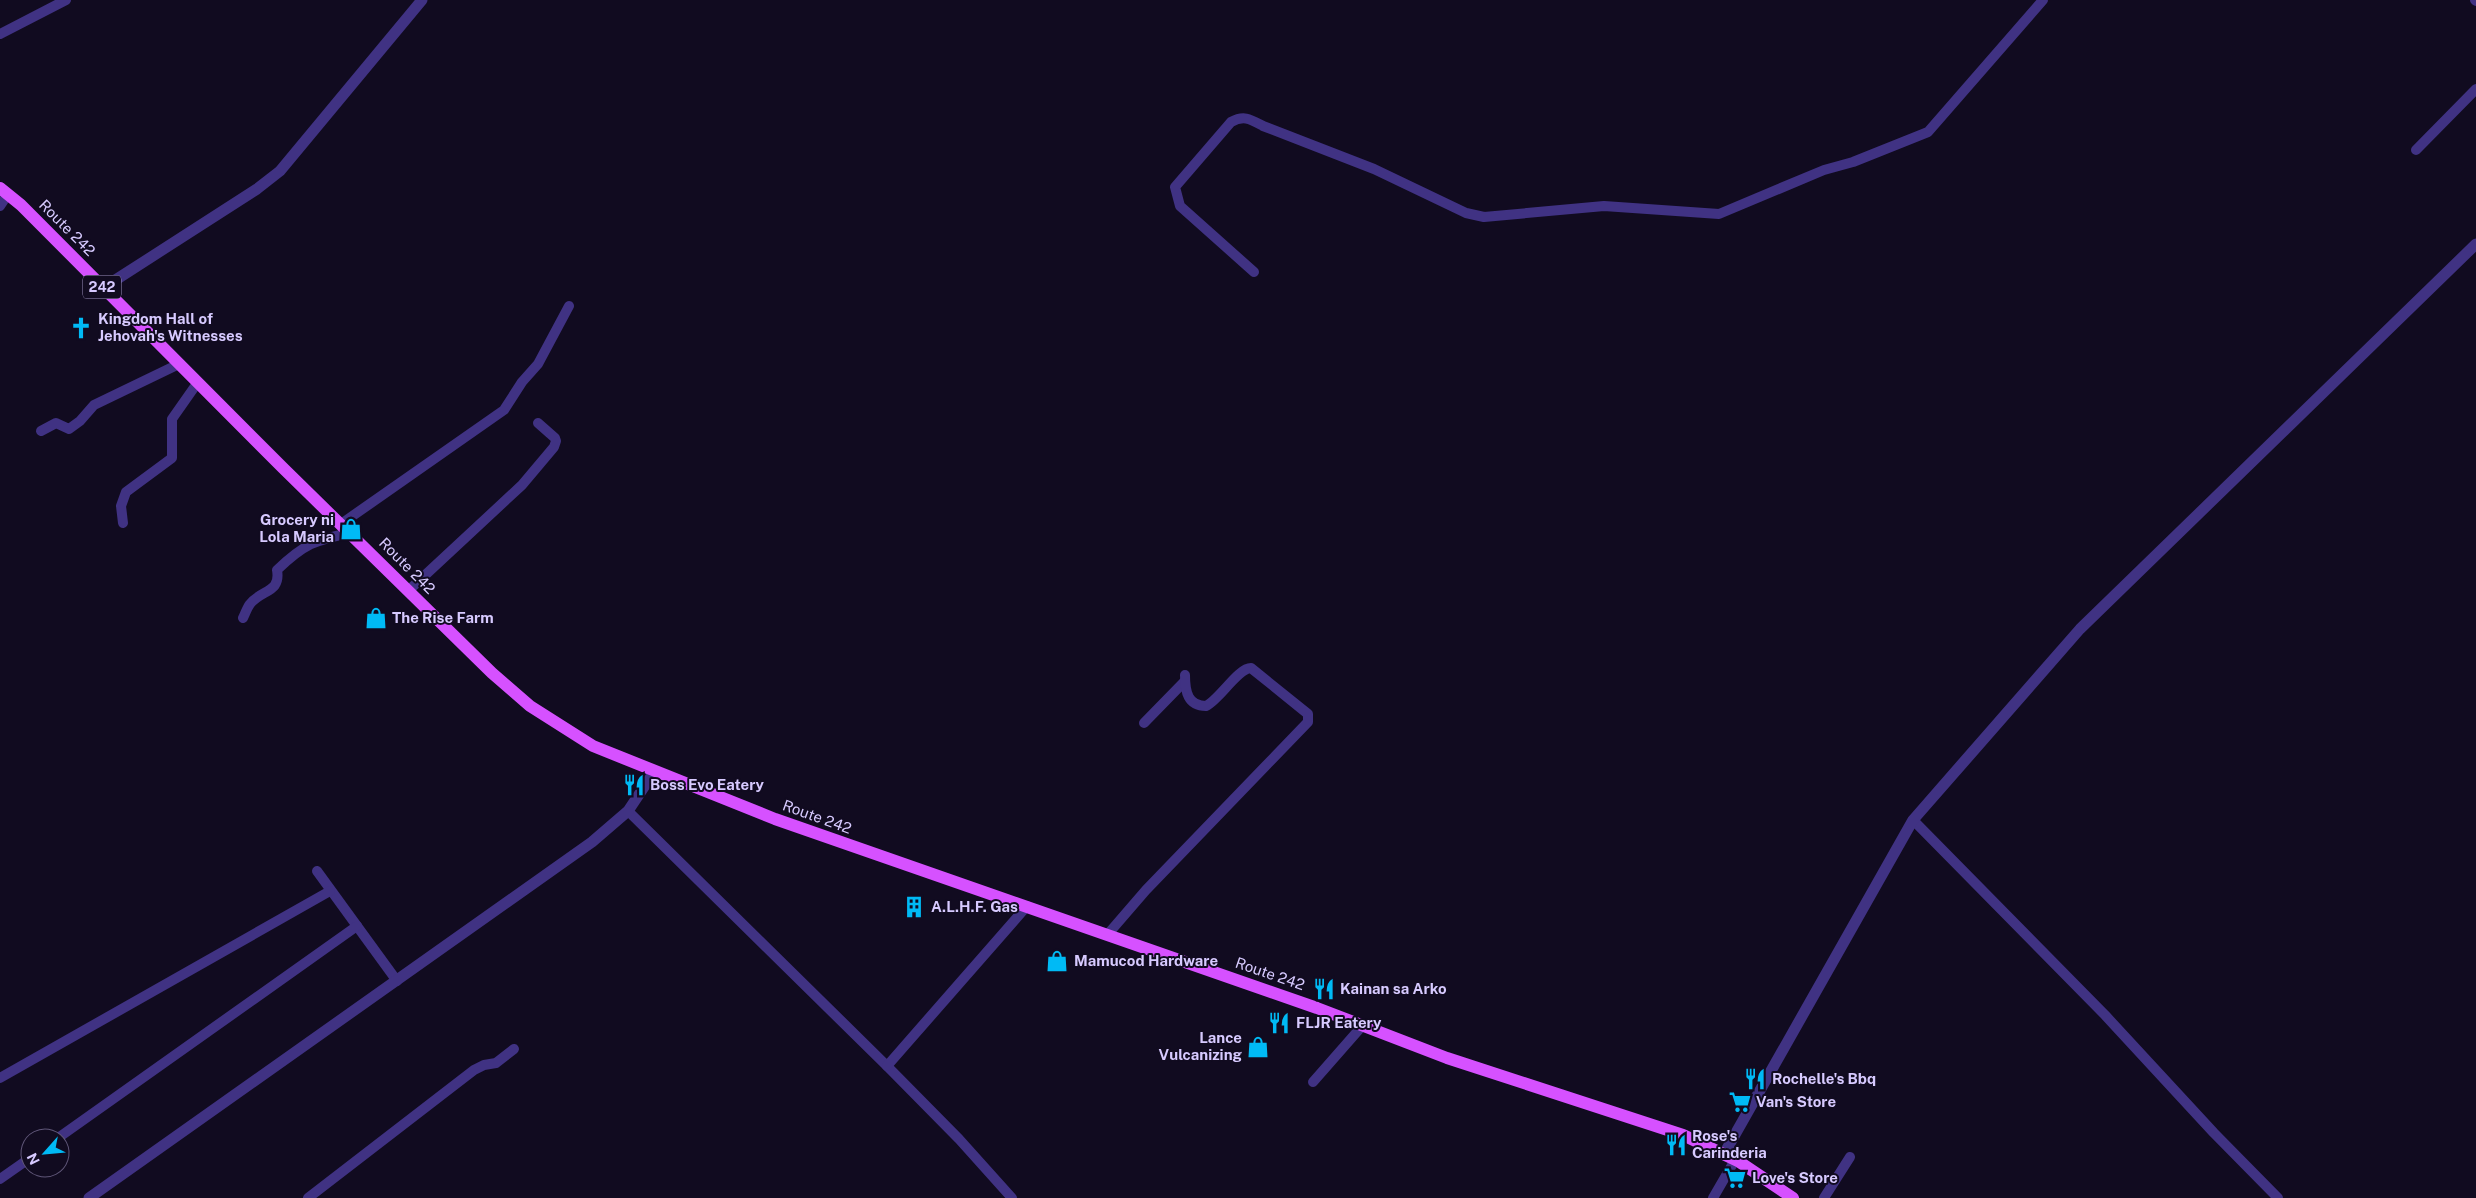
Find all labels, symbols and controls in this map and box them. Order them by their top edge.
street label: Route 242 [36,196,99,259]
road number: 242 [83,276,121,298]
place label: Kingdom Hall of Jehovah's Witnesses [98,310,243,344]
church icon: Kingdom Hall of Jehovah's Witnesses [68,315,94,341]
place label: Grocery ni Lola Maria [259,511,334,545]
shop icon: Grocery ni Lola Maria [338,516,364,542]
street label: Route 242 [376,534,439,597]
shop icon: The Rise Farm [363,605,389,631]
place label: The Rise Farm [392,609,494,626]
restaurant icon: Boss Evo Eatery [621,772,647,798]
place label: Boss Evo Eatery [650,776,765,793]
street label: Route 242 [780,796,854,837]
building icon: A.L.H.F. Gas [901,894,927,920]
place label: A.L.H.F. Gas [931,898,1018,915]
shop icon: Mamucod Hardware [1044,948,1070,974]
place label: Mamucod Hardware [1074,952,1218,969]
street label: Route 242 [1233,954,1307,993]
restaurant icon: Kainan sa Arko [1311,976,1337,1002]
place label: Kainan sa Arko [1340,980,1447,997]
restaurant icon: FLJR Eatery [1266,1010,1292,1036]
place label: FLJR Eatery [1296,1014,1382,1031]
place label: Lance Vulcanizing [1159,1029,1243,1063]
shop icon: Lance Vulcanizing [1245,1034,1271,1060]
restaurant icon: Rochelle's Bbq [1742,1066,1768,1092]
place label: Rochelle's Bbq [1772,1070,1876,1087]
supermarket icon: Van's Store [1727,1089,1753,1115]
place label: Van's Store [1756,1093,1836,1110]
place label: Rose's Carinderia [1692,1127,1767,1161]
north arrow [20,1128,70,1178]
restaurant icon: Rose's Carinderia [1663,1132,1689,1158]
text: N [24,1150,43,1167]
supermarket icon: Love's Store [1722,1165,1748,1191]
place label: Love's Store [1752,1169,1838,1186]

